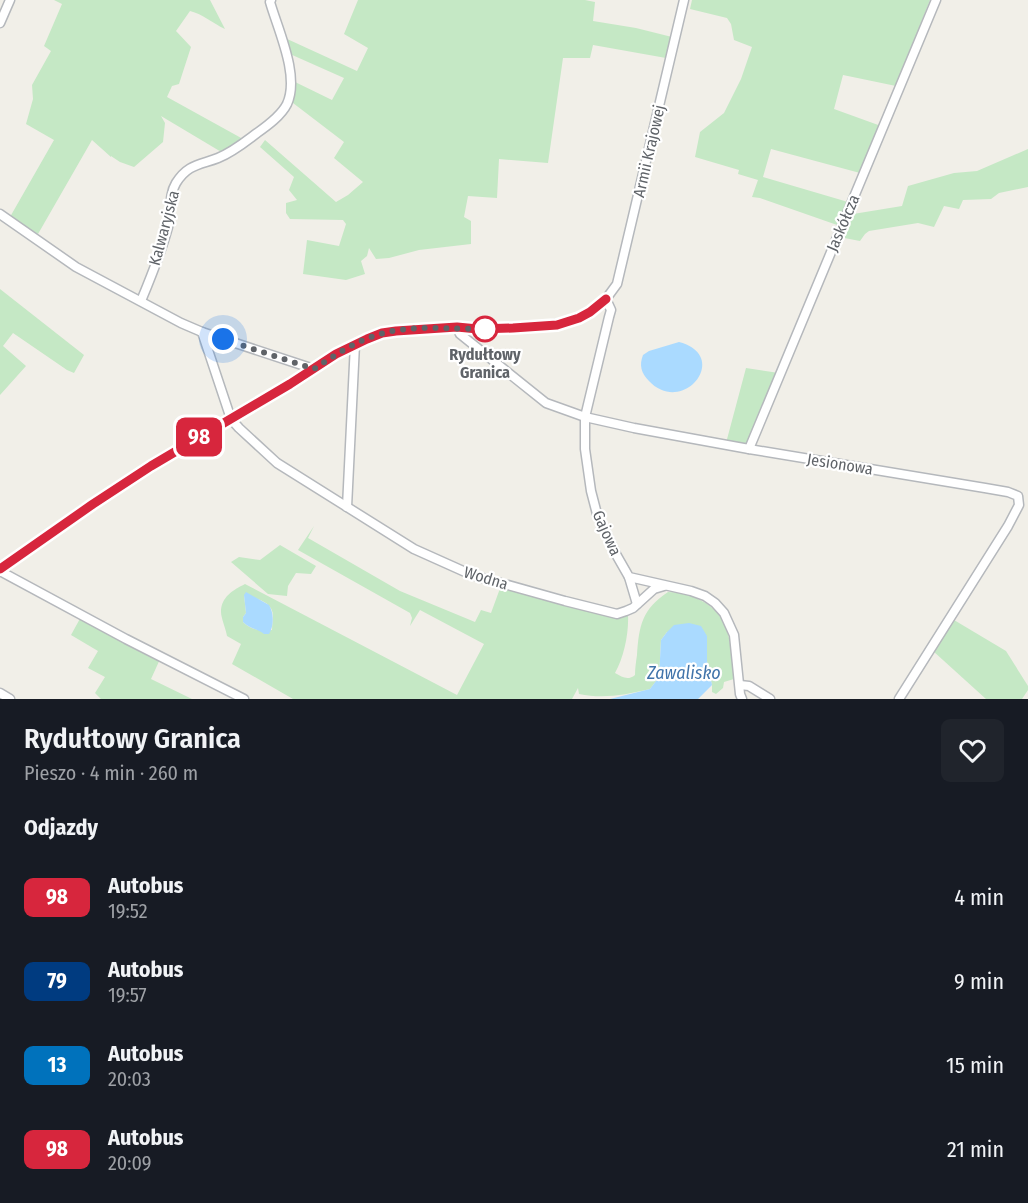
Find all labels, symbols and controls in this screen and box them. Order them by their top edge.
street label: Armii Krajowej [629,103,669,199]
street label: Kalwaryjska [145,188,183,268]
street label: Jaskółcza [823,192,864,254]
marker: Rydułtowy Granica [472,316,498,342]
your location [208,324,238,354]
place label: Rydułtowy Granica [449,345,521,382]
line badge: 98 [172,418,226,456]
text: 98 [188,424,210,450]
street label: Jesionowa [806,449,874,479]
street label: Gajowa [589,507,625,559]
street label: Wodna [462,562,510,594]
water label: Zawalisko [646,662,721,684]
button: heart [941,719,1004,782]
text: Rydułtowy Granica [24,722,241,755]
text: Pieszo · 4 min · 260 m [24,761,198,785]
text: Odjazdy [24,814,98,841]
text: Autobus [108,872,183,899]
text: 98 [46,884,68,910]
text: 4 min [954,884,1004,911]
text: 19:52 [108,899,148,923]
text: Autobus [108,956,183,983]
text: 79 [47,968,67,994]
text: 9 min [954,968,1004,995]
text: 19:57 [108,983,147,1007]
text: Autobus [108,1040,183,1067]
text: 13 [48,1052,66,1078]
text: 15 min [946,1052,1004,1079]
text: 20:03 [108,1067,151,1091]
text: Autobus [108,1124,183,1151]
text: 98 [46,1136,68,1162]
text: 21 min [947,1136,1004,1163]
text: 20:09 [108,1151,151,1175]

